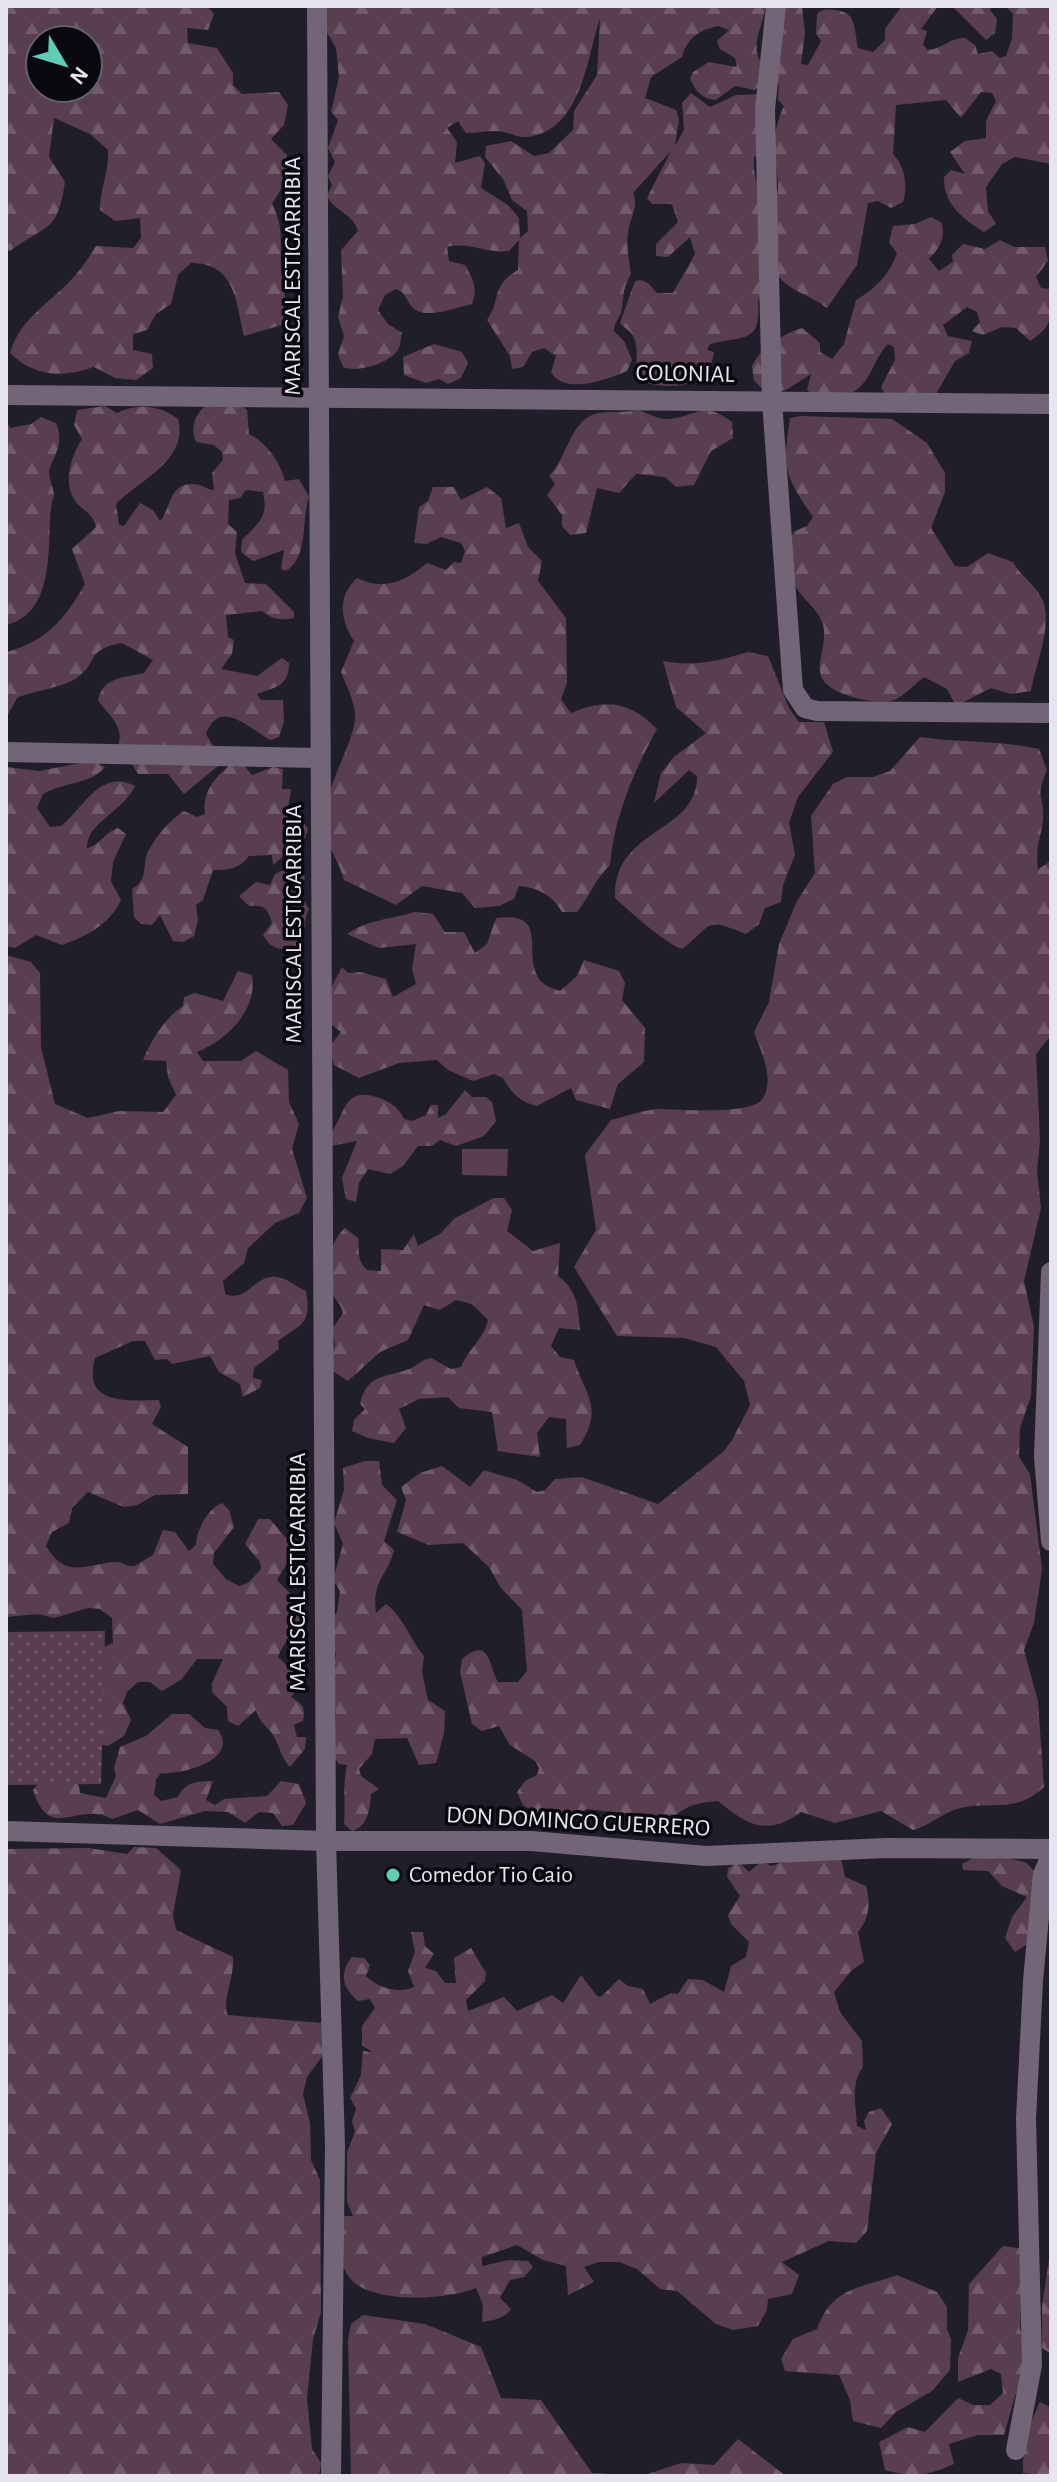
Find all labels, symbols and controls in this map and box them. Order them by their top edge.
north arrow [24,24,104,104]
text: N [66,63,92,88]
street label: MARISCAL ESTIGARRIBIA [281,156,305,396]
street label: COLONIAL [635,361,735,387]
street label: MARISCAL ESTIGARRIBIA [282,804,306,1044]
street label: MARISCAL ESTIGARRIBIA [286,1452,310,1692]
street label: DON DOMINGO GUERRERO [445,1803,711,1841]
place label: Comedor Tio Caio [409,1863,573,1887]
marker: Comedor Tio Caio [384,1866,402,1884]

